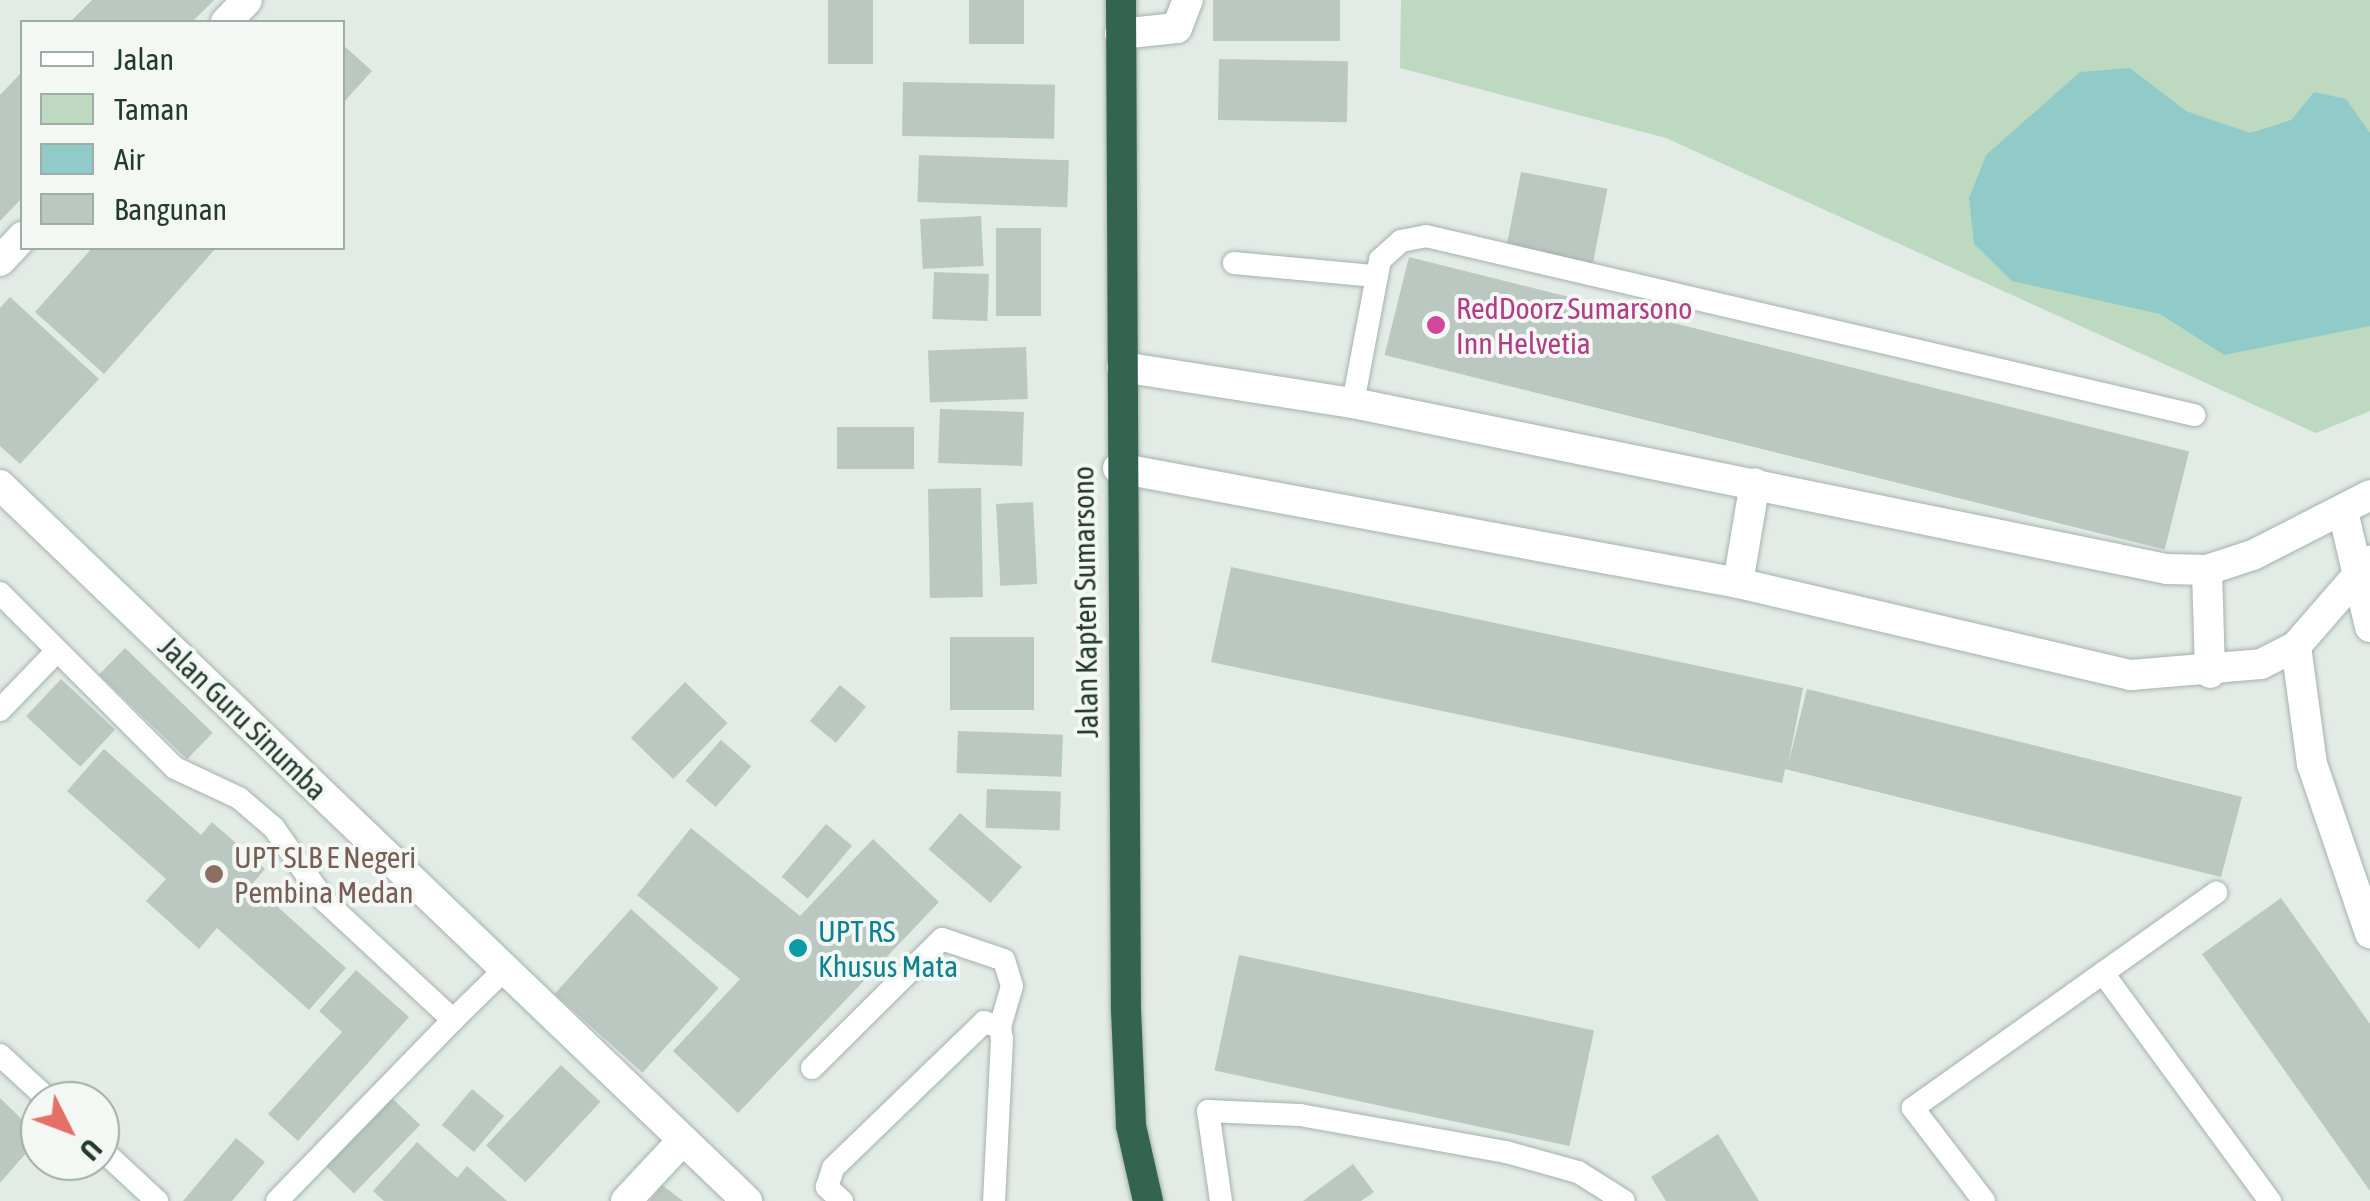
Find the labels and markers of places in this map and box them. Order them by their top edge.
place label: RedDoorz Sumarsono Inn Helvetia [1456,290,1692,360]
marker: RedDoorz Sumarsono Inn Helvetia [1425,314,1447,336]
place label: UPT SLB E Negeri Pembina Medan [234,839,416,910]
marker: UPT SLB E Negeri Pembina Medan [203,863,225,885]
place label: UPT RS Khusus Mata [818,913,958,984]
marker: UPT RS Khusus Mata [787,937,809,959]

